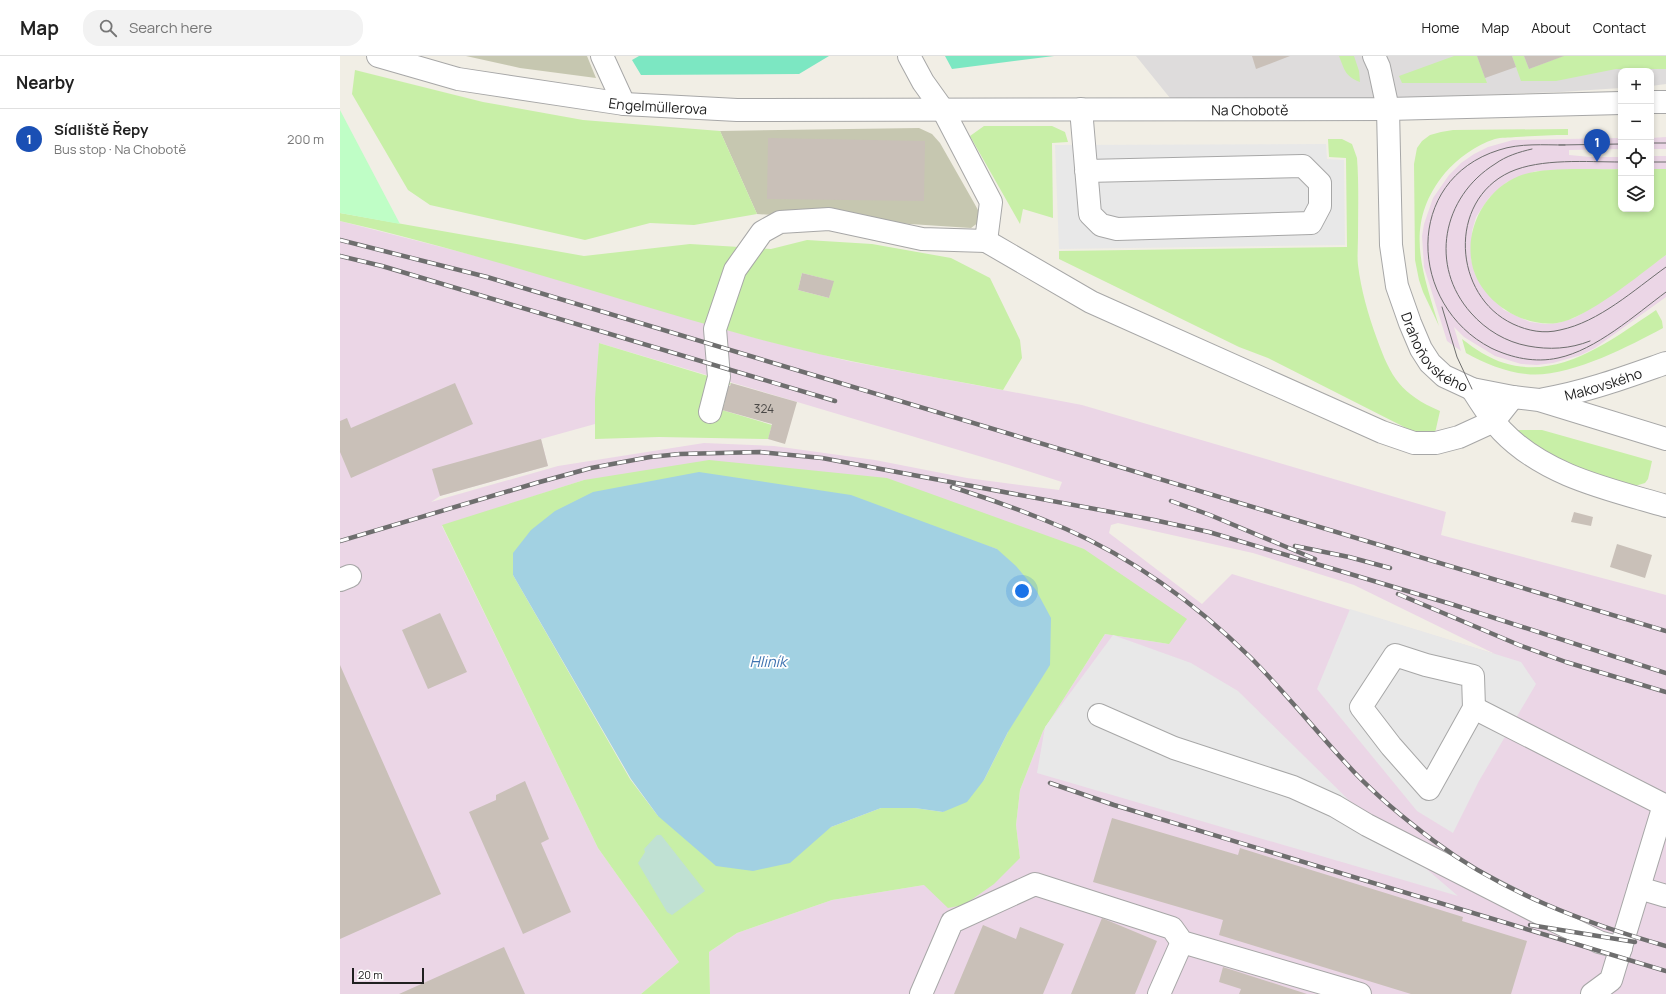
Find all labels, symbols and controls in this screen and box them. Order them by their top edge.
search box [83,10,363,46]
text: Map [20,15,59,41]
icon: search [97,17,119,39]
text: Search here [129,17,212,38]
text: Home [1422,18,1459,37]
text: Map [1481,18,1509,37]
text: About [1531,18,1571,37]
text: Contact [1593,18,1646,37]
map controls [1618,68,1654,212]
button: + [1618,68,1654,104]
text: Nearby [16,71,74,94]
street label: Engelmüllerova [607,92,708,118]
street label: Na Chobotě [1211,100,1288,119]
button: − [1618,104,1654,140]
text: Sídliště Řepy [54,119,148,140]
pin: 1 [1584,129,1610,162]
text: 1 [26,130,32,148]
text: 200 m [287,130,324,148]
text: Bus stop · Na Chobotě [54,140,186,158]
button: locate [1618,140,1654,176]
button: layers [1618,176,1654,212]
street label: Drahoňovského [1397,309,1471,395]
street label: Makovského [1562,363,1644,404]
house number: 324 [754,400,774,417]
your location [1012,581,1032,601]
water label: Hliník [749,651,789,672]
scale bar [352,966,424,985]
text: 20 m [358,967,383,982]

